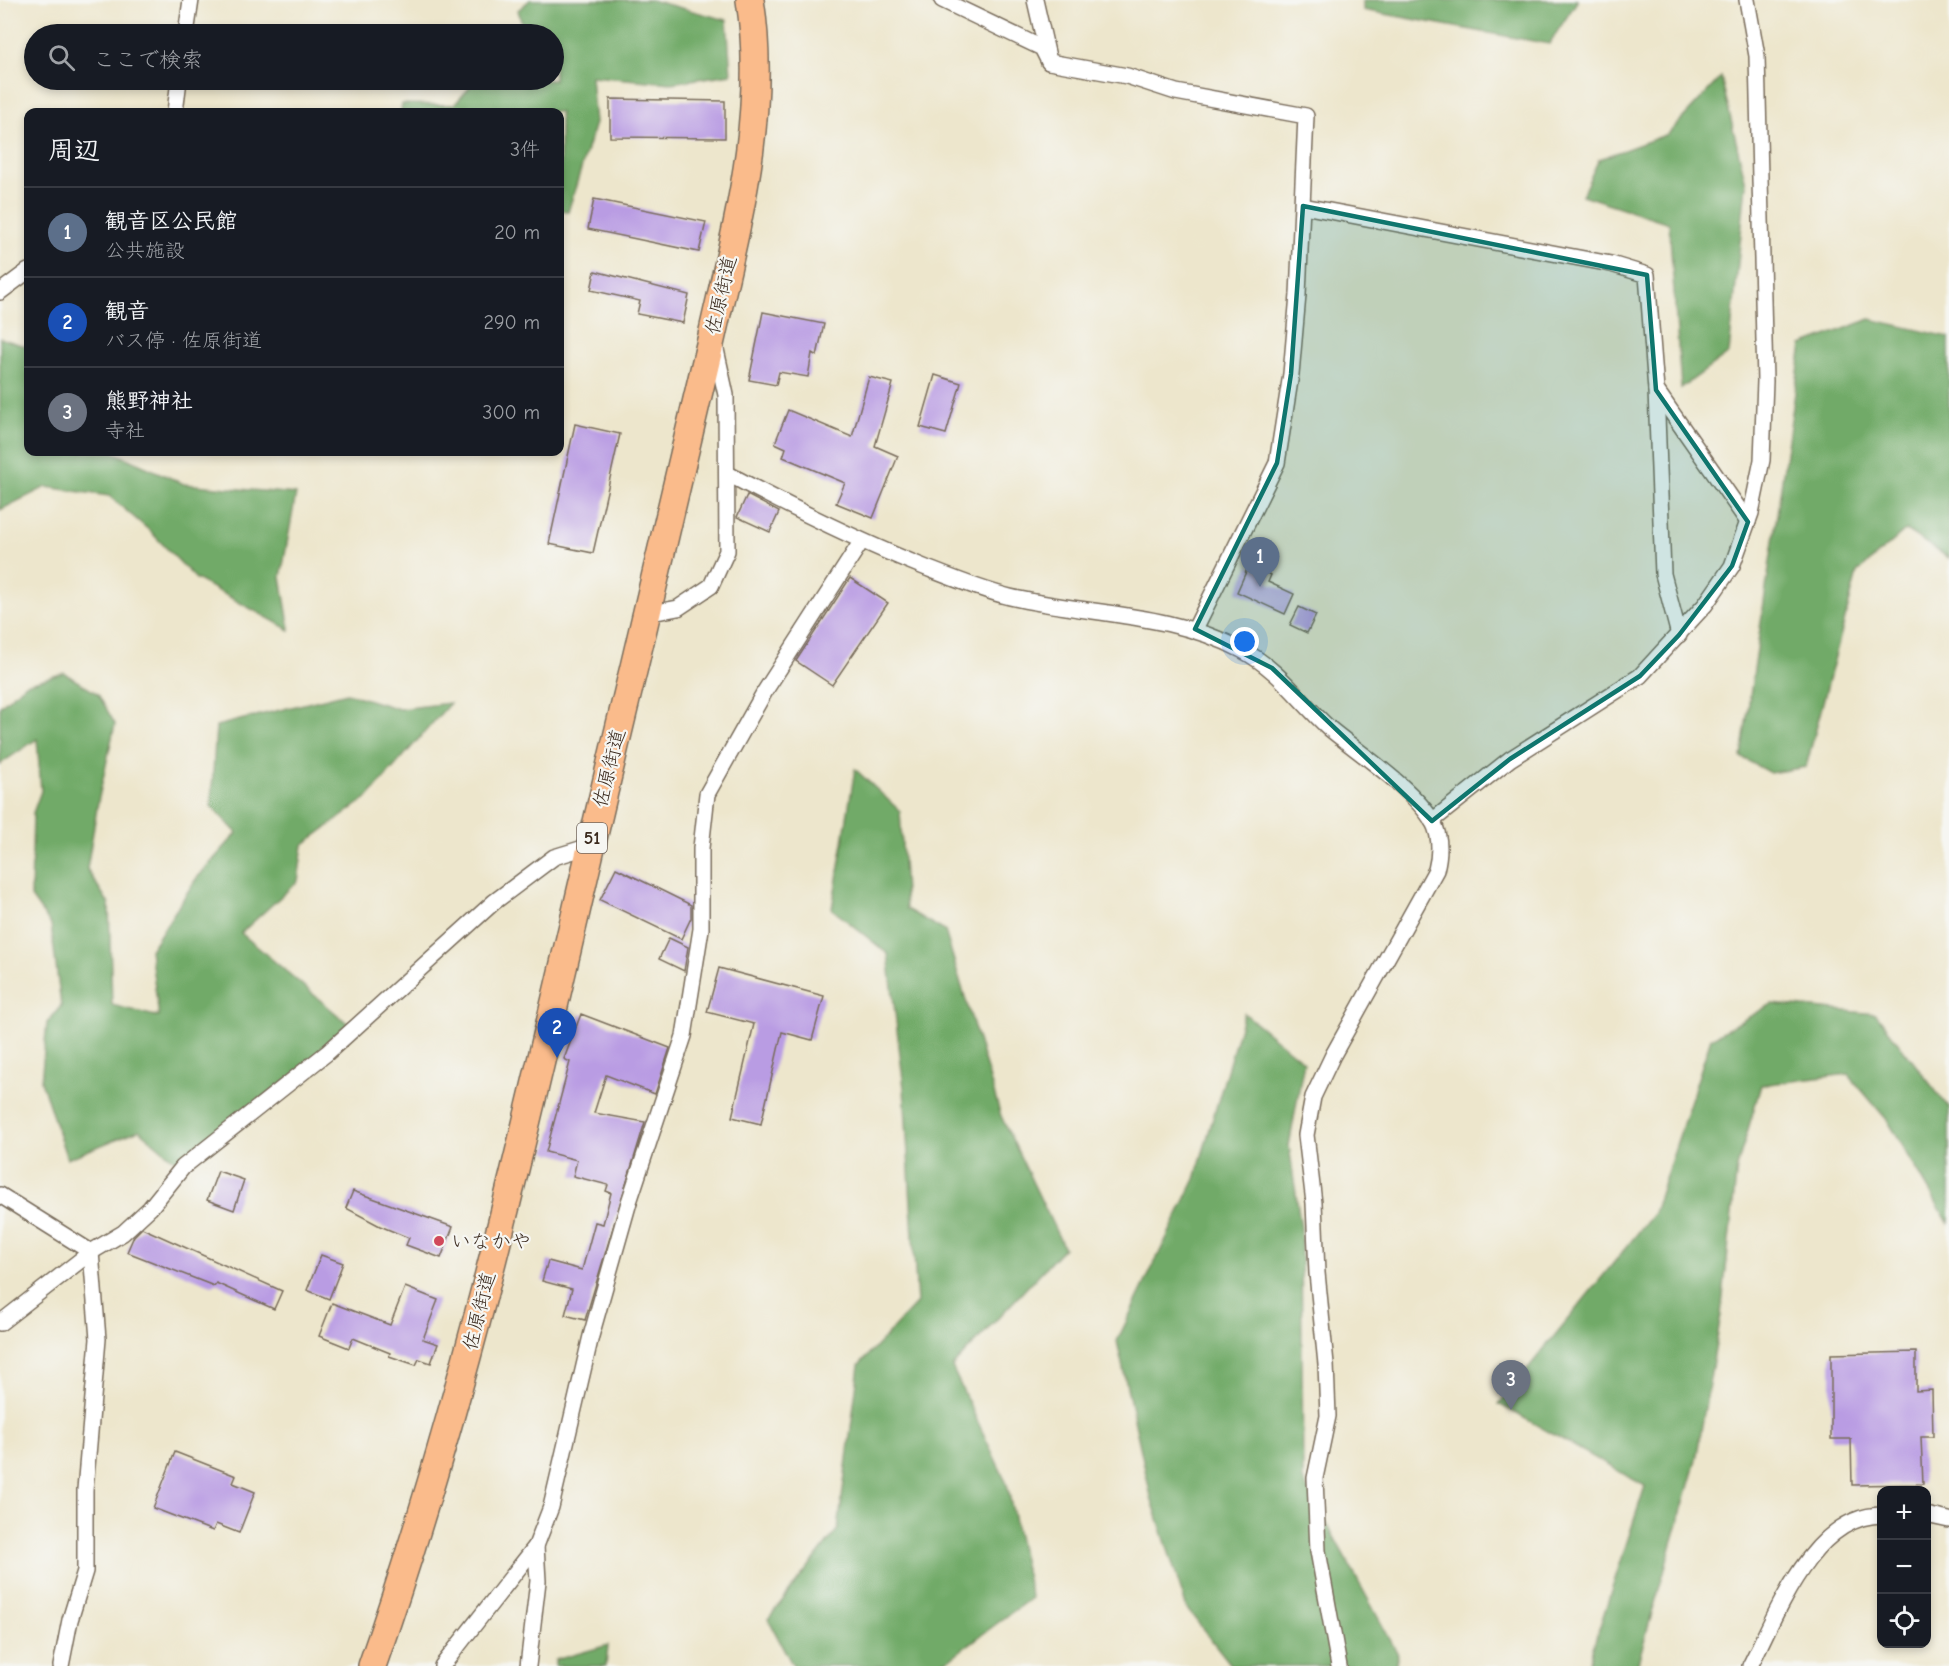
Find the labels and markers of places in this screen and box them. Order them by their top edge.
pin: 1 [1240,538,1280,587]
pin: 2 [538,1008,576,1058]
place label: いなかや [451,1230,531,1253]
marker: いなかや [432,1234,446,1248]
pin: 3 [1492,1360,1530,1410]

